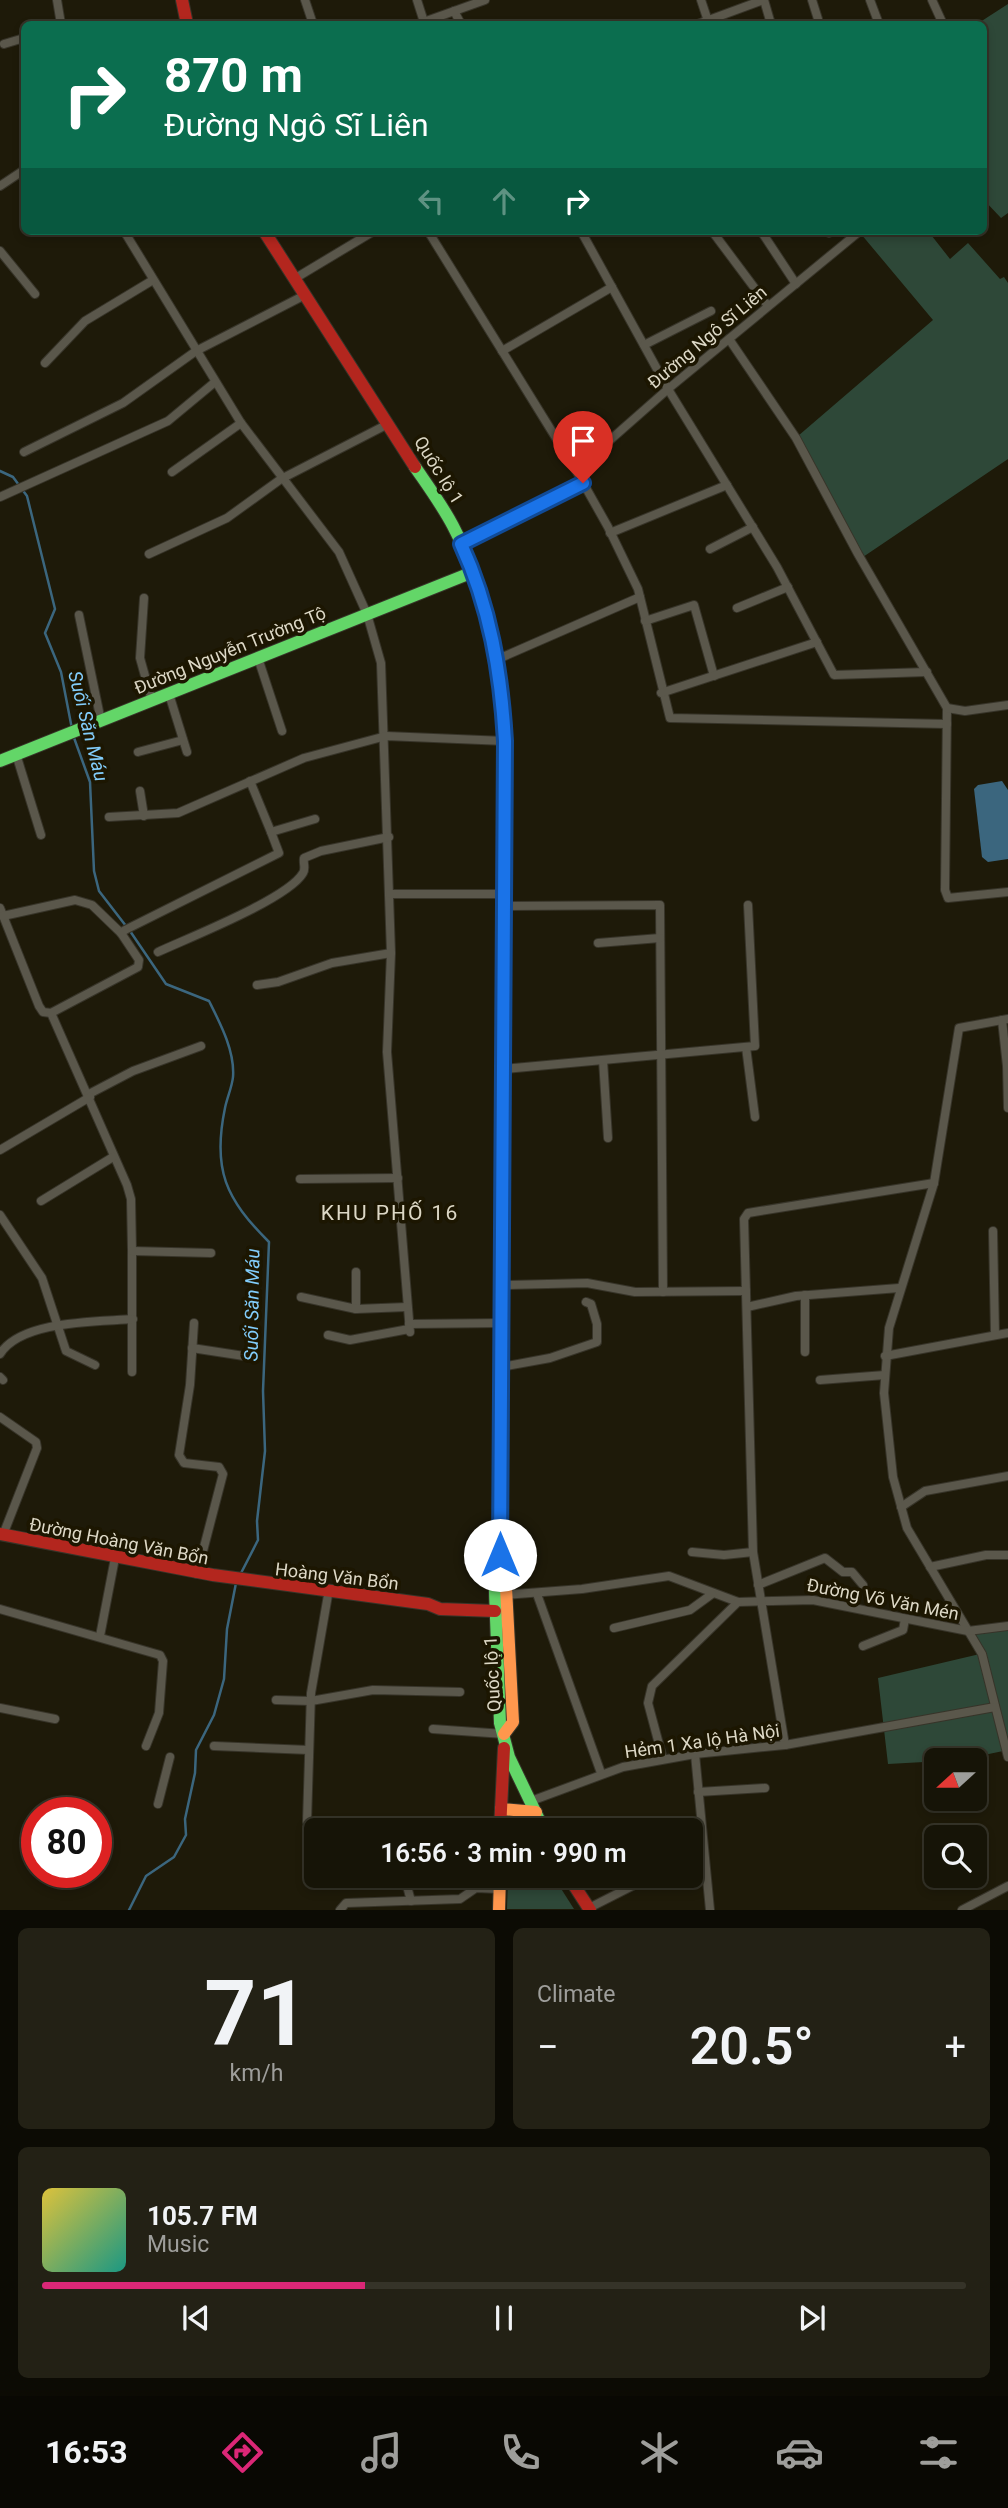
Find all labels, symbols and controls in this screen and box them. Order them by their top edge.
text: 870 m [164,47,303,104]
icon: right [49,49,140,140]
text: Đường Ngô Sĩ Liên [164,106,429,144]
icon: left [412,182,450,220]
icon: ahead [485,182,523,220]
icon: right [558,182,596,220]
street label: Đường Ngô Sĩ Liên [643,281,771,393]
pin [553,411,613,483]
icon: arrive [564,422,602,460]
street label: Quốc lộ 1 [410,432,468,508]
street label: Đường Nguyễn Trường Tộ [131,602,329,698]
water label: Suối Săn Máu [63,668,113,784]
district label: KHU PHỐ 16 [321,1200,459,1225]
water label: Suối Săn Máu [240,1248,264,1362]
street label: Đường Hoàng Văn Bổn [28,1513,210,1569]
position arrow [463,1518,537,1592]
street label: Hoàng Văn Bổn [274,1558,400,1594]
street label: Đường Võ Văn Mén [805,1574,961,1624]
street label: Quốc lộ 1 [480,1636,504,1712]
street label: Hẻm 1 Xa lộ Hà Nội [623,1720,781,1762]
north arrow [924,1748,987,1811]
map controls [924,1748,987,1888]
speed limit sign: 80 [21,1797,112,1888]
button: search [924,1825,987,1888]
text: 16:56 · 3 min · 990 m [380,1838,627,1868]
text: 71 [204,1961,309,2067]
text: Climate [537,1981,616,2008]
text: 20.5° [690,2016,814,2077]
text: − [537,2025,559,2069]
text: + [944,2025,966,2069]
text: km/h [230,2060,284,2087]
text: 105.7 FM [147,2201,258,2231]
text: Music [147,2231,209,2258]
icon: previous [177,2299,215,2337]
icon: pause [485,2299,523,2337]
icon: next [793,2299,831,2337]
icon: directions [218,2428,267,2477]
icon: music [357,2428,406,2477]
icon: phone [496,2428,545,2477]
icon: climate [635,2428,684,2477]
icon: car [775,2428,824,2477]
icon: filters [914,2428,963,2477]
text: 16:53 [45,2433,128,2471]

